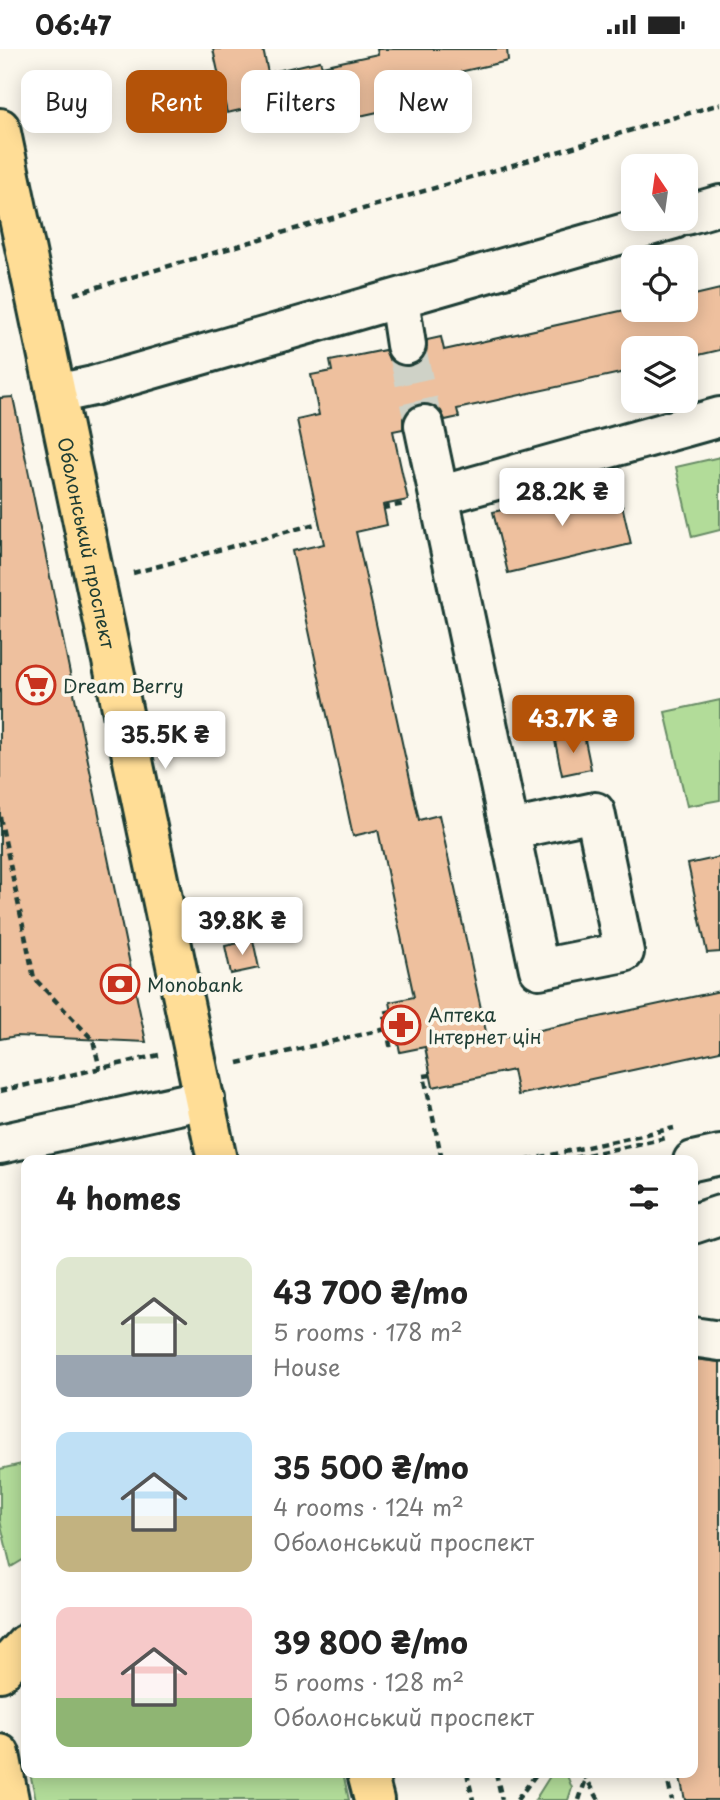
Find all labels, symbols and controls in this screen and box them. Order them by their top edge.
text: 06:47 [35,5,111,44]
chip: Buy [21,70,112,133]
chip: Rent [126,70,227,133]
chip: Filters [241,70,360,133]
chip: New [374,70,472,133]
north arrow [621,154,698,231]
map controls [621,154,698,413]
button: locate [621,245,698,322]
button: layers [621,336,698,413]
street label: Оболонський проспект [51,434,123,652]
pin: 28.2K ₴ [497,469,627,528]
text: 28.2K ₴ [515,473,609,508]
supermarket icon: Dream Berry [15,664,57,706]
place label: Dream Berry [63,671,184,699]
pin: 43.7K ₴ [508,695,638,755]
text: 43.7K ₴ [528,700,618,735]
pin: 35.5K ₴ [100,711,230,771]
text: 35.5K ₴ [120,716,210,751]
pin: 39.8K ₴ [177,897,307,957]
text: 39.8K ₴ [198,902,286,937]
bank icon: Monobank [99,963,141,1005]
place label: Monobank [147,970,243,998]
place label: Аптека Інтернет цін [428,1000,542,1050]
pharmacy icon: Аптека Інтернет цін [380,1004,422,1046]
text: 4 homes [56,1175,181,1220]
icon: filters [625,1178,663,1216]
text: 43 700 ₴/mo [273,1269,468,1314]
icon: home [112,1285,196,1369]
text: 5 rooms · 178 m² [273,1314,463,1349]
text: House [273,1349,340,1384]
text: 35 500 ₴/mo [273,1444,469,1489]
icon: home [112,1460,196,1544]
text: 4 rooms · 124 m² [273,1489,464,1524]
text: Оболонський проспект [273,1524,534,1559]
text: 39 800 ₴/mo [273,1619,468,1664]
icon: home [112,1635,196,1719]
text: 5 rooms · 128 m² [273,1664,464,1699]
text: Оболонський проспект [273,1699,534,1734]

